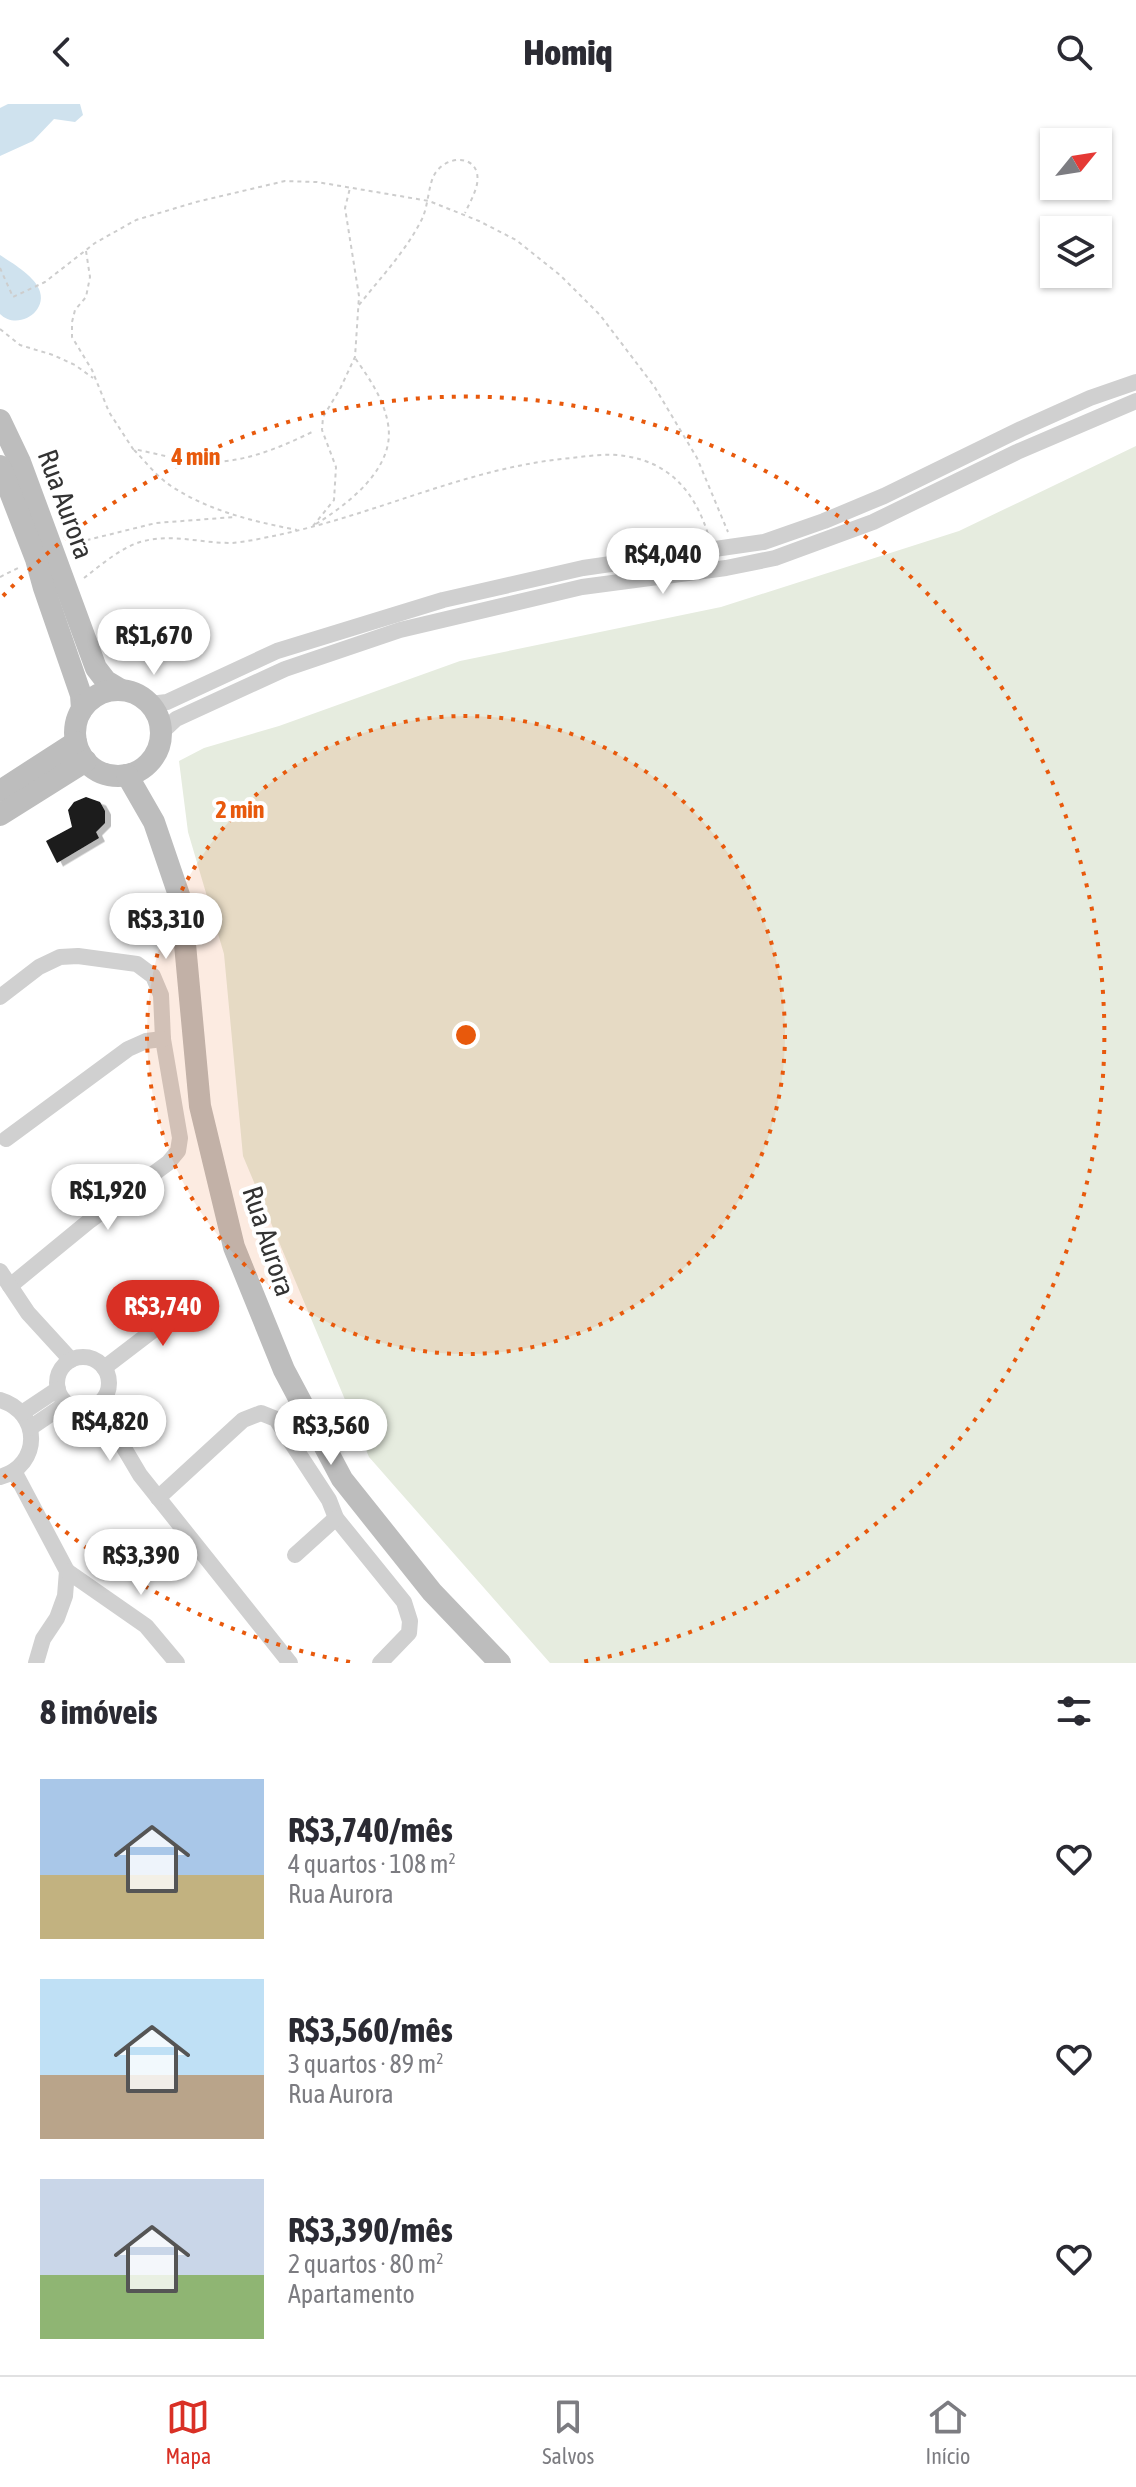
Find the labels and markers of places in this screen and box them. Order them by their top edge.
pin: R$4,040 [589,528,737,596]
pin: R$1,670 [80,609,228,677]
pin: R$3,310 [92,893,240,961]
centre of rings [452,1021,480,1049]
pin: R$1,920 [34,1164,182,1232]
pin: R$3,740 [89,1280,237,1348]
pin: R$4,820 [36,1395,184,1463]
pin: R$3,560 [257,1399,405,1467]
pin: R$3,390 [67,1529,215,1597]

